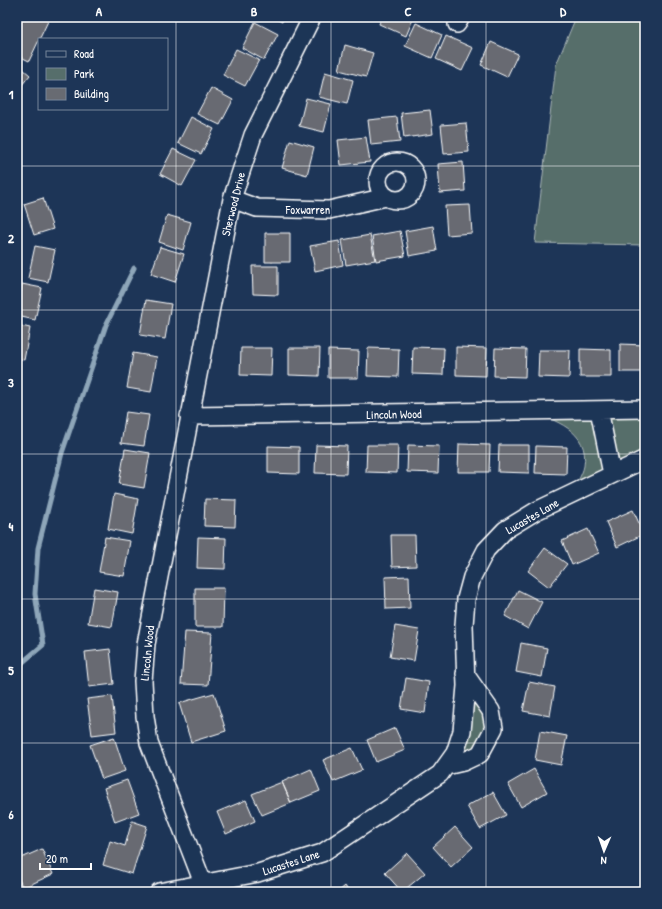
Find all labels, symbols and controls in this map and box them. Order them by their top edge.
text: A [96,2,103,20]
text: B [251,2,258,20]
text: C [404,2,412,20]
text: D [560,2,567,20]
legend [38,38,168,110]
text: Road [74,45,94,62]
text: Park [74,65,94,82]
text: 1 [9,85,14,103]
text: Building [74,85,109,102]
street label: Sherwood Drive [217,170,249,238]
street label: Foxwarren [285,201,330,218]
text: 2 [8,229,15,247]
text: 3 [8,373,14,391]
street label: Lincoln Wood [366,405,422,423]
street label: Lucastes Lane [502,494,562,538]
text: 4 [9,517,14,535]
street label: Lincoln Wood [136,624,158,681]
text: 5 [8,661,14,679]
text: 6 [8,805,14,823]
north arrow [584,831,624,871]
scale bar [40,845,91,871]
street label: Lucastes Lane [260,845,322,879]
text: 20 m [46,850,68,867]
text: N [600,854,607,868]

